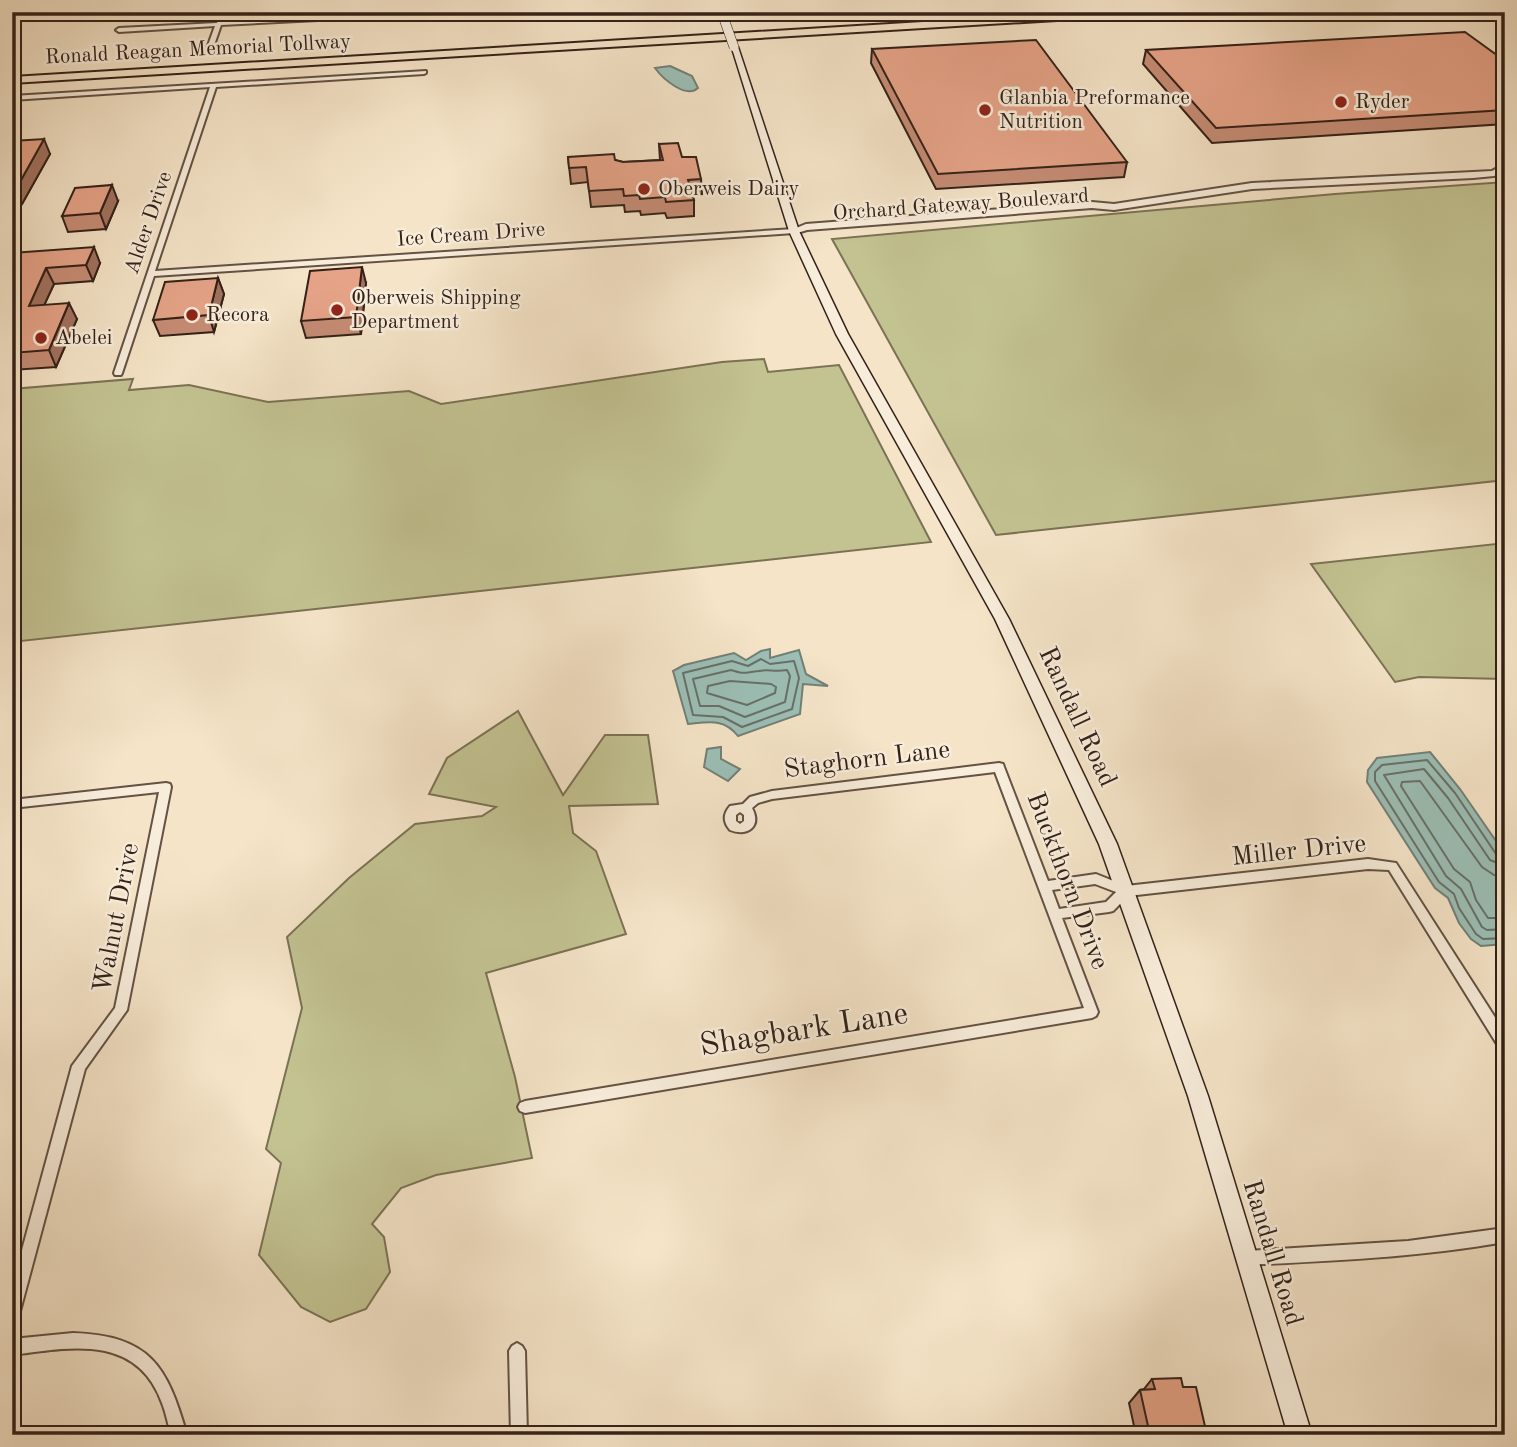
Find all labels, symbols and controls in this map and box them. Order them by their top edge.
street label: Ronald Reagan Memorial Tollway [44,31,352,69]
place label: Glanbia Preformance Nutrition [999,88,1190,133]
place label: Ryder [1355,92,1410,113]
marker: Ryder [1333,94,1349,110]
marker: Glanbia Preformance Nutrition [977,102,993,118]
street label: Alder Drive [122,169,176,277]
place label: Oberweis Dairy [658,179,800,200]
marker: Oberweis Dairy [636,181,652,197]
street label: Orchard Gateway Boulevard [832,186,1090,224]
street label: Ice Cream Drive [396,219,546,251]
place label: Oberweis Shipping Department [351,288,521,333]
marker: Oberweis Shipping Department [329,302,345,318]
place label: Recora [206,305,269,326]
marker: Recora [184,307,200,323]
place label: Abelei [55,328,112,349]
marker: Abelei [33,330,49,346]
street label: Randall Road [1033,643,1121,791]
street label: Staghorn Lane [782,737,952,783]
street label: Buckthorn Drive [1021,789,1113,973]
street label: Miller Drive [1230,831,1368,871]
street label: Walnut Drive [90,841,144,995]
street label: Shagbark Lane [698,999,910,1063]
street label: Randall Road [1237,1177,1307,1329]

